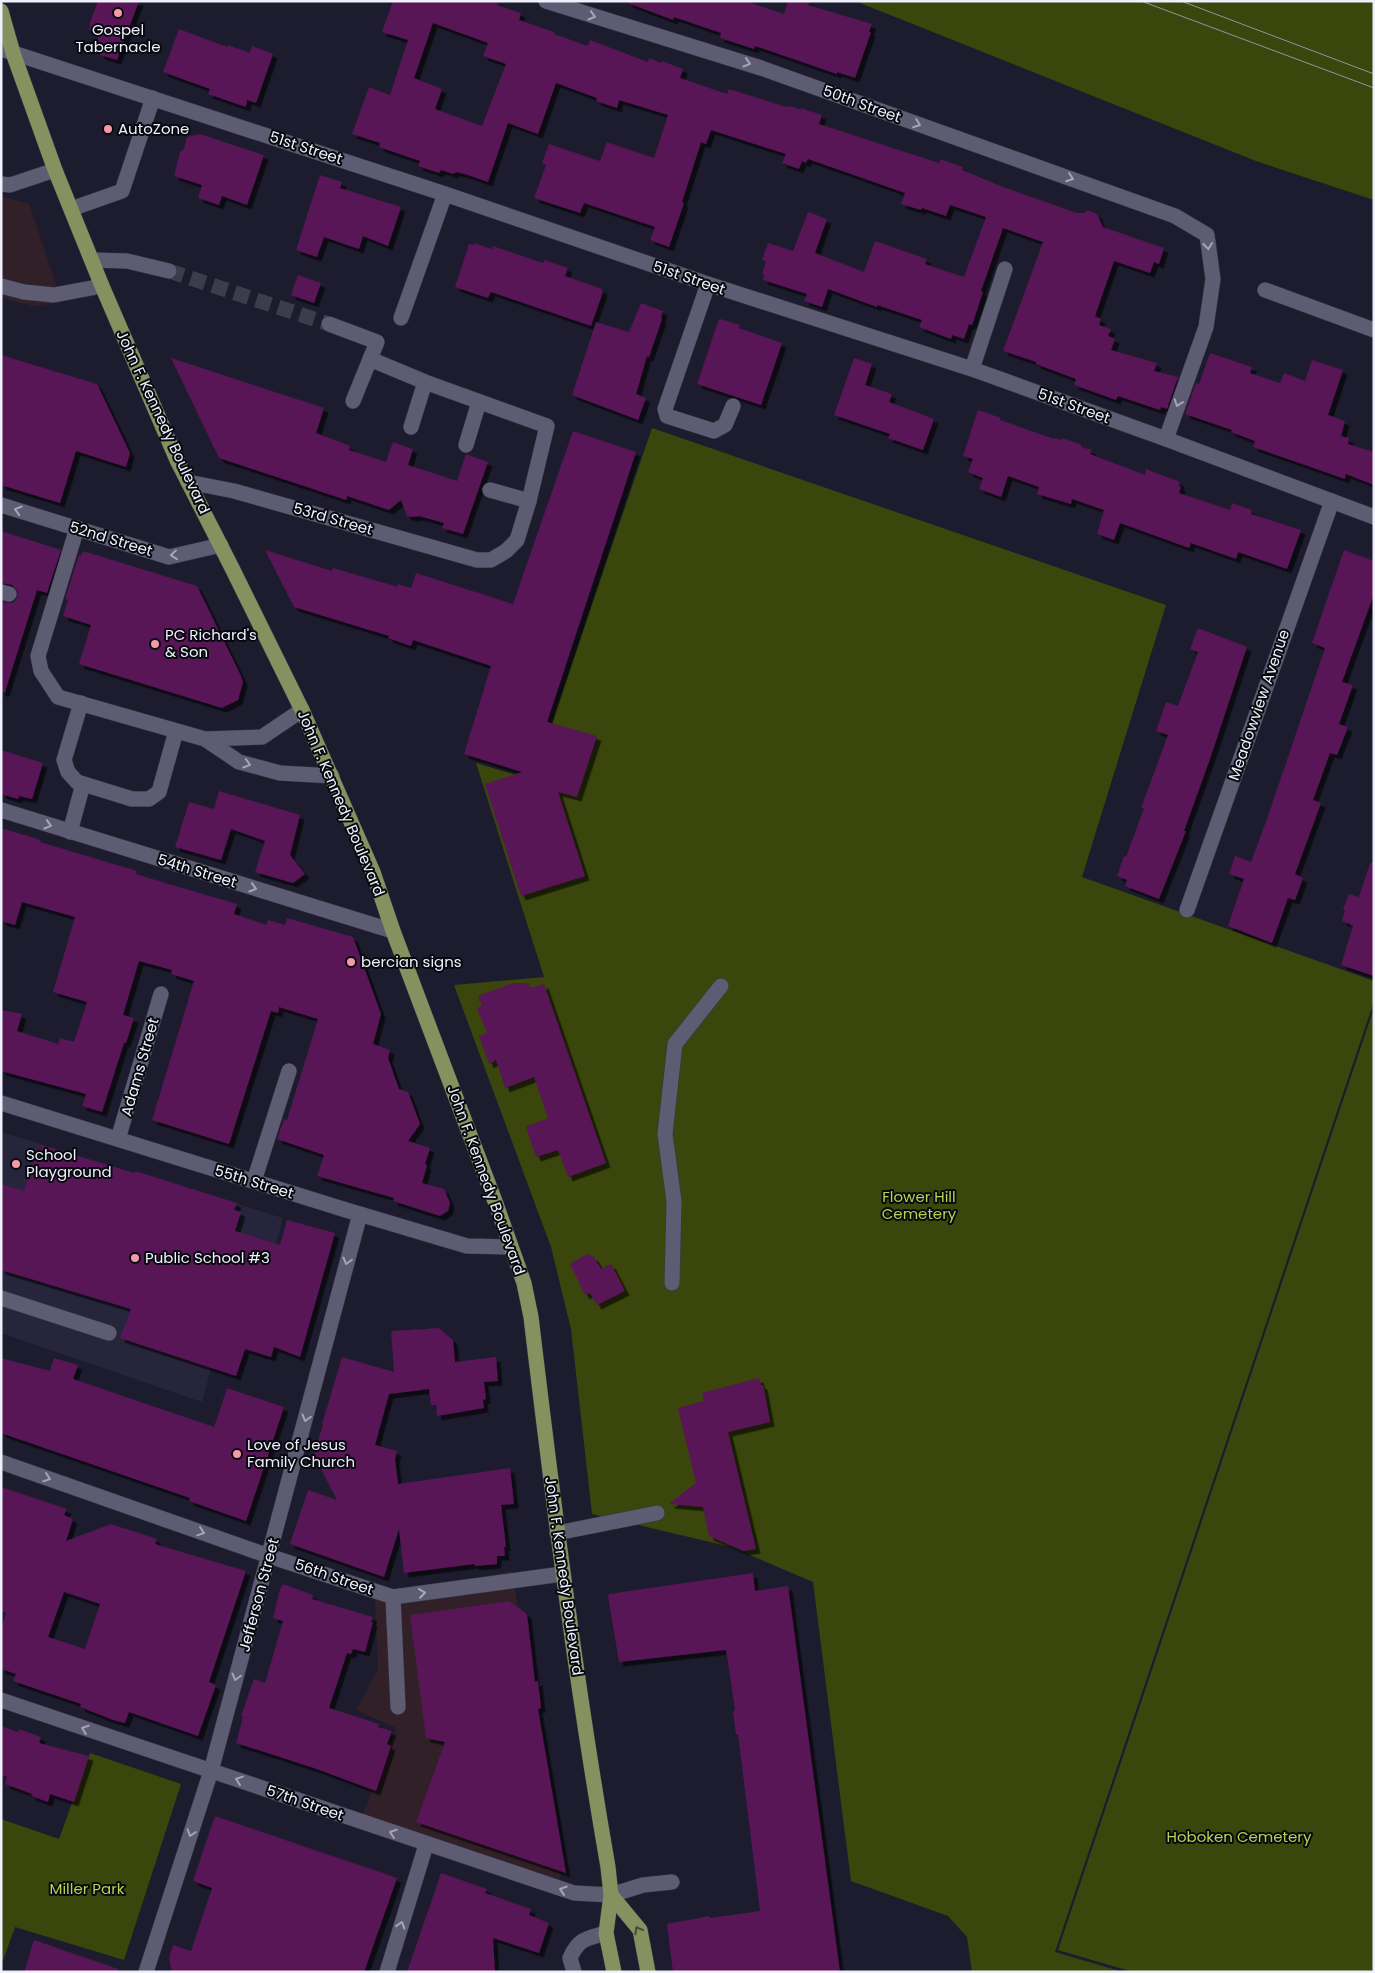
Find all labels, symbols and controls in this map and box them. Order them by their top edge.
marker: Gospel Tabernacle [112,7,124,19]
one-way arrow [587,10,596,20]
place label: Gospel Tabernacle [75,19,161,57]
one-way arrow [743,58,751,68]
street label: 50th Street [820,80,904,127]
place label: AutoZone [118,118,189,139]
one-way arrow [912,118,921,128]
marker: AutoZone [102,123,114,135]
street label: 51st Street [267,126,345,169]
one-way arrow [1065,172,1074,182]
one-way arrow [1202,242,1213,250]
street label: 51st Street [650,255,728,300]
street label: John F. Kennedy Boulevard [112,326,215,517]
street label: 51st Street [1035,383,1113,428]
one-way arrow [1174,398,1184,407]
street label: 53rd Street [291,497,375,540]
one-way arrow [15,506,23,516]
street label: 52nd Street [67,516,155,561]
one-way arrow [169,549,177,560]
place label: PC Richard's & Son [165,624,257,662]
street label: Meadowview Avenue [1223,627,1294,783]
marker: PC Richard's & Son [149,638,161,650]
street label: John F. Kennedy Boulevard [293,706,390,899]
one-way arrow [242,758,250,768]
one-way arrow [43,819,51,829]
street label: 54th Street [155,849,239,893]
one-way arrow [249,883,257,893]
place label: bercian signs [361,951,462,972]
marker: bercian signs [345,956,357,968]
street label: Adams Street [115,1015,164,1119]
street label: John F. Kennedy Boulevard [442,1082,531,1278]
place label: School Playground [26,1144,112,1182]
marker: School Playground [10,1158,22,1170]
street label: 55th Street [212,1160,296,1204]
park label: Flower Hill Cemetery [882,1186,957,1224]
place label: Public School #3 [145,1247,270,1268]
marker: Public School #3 [129,1252,141,1264]
one-way arrow [342,1257,353,1266]
one-way arrow [301,1414,311,1422]
place label: Love of Jesus Family Church [247,1434,355,1472]
marker: Love of Jesus Family Church [231,1448,243,1460]
one-way arrow [43,1472,51,1482]
street label: John F. Kennedy Boulevard [540,1475,589,1677]
one-way arrow [196,1526,204,1536]
street label: Jefferson Street [233,1536,284,1654]
street label: 56th Street [292,1553,376,1600]
one-way arrow [418,1588,426,1599]
one-way arrow [232,1672,242,1680]
one-way arrow [81,1724,90,1734]
one-way arrow [235,1776,244,1786]
street label: 57th Street [264,1779,347,1826]
park label: Hoboken Cemetery [1167,1826,1312,1847]
one-way arrow [187,1828,197,1837]
one-way arrow [389,1829,397,1839]
park label: Miller Park [49,1878,125,1899]
one-way arrow [560,1886,568,1896]
one-way arrow [396,1921,406,1930]
one-way arrow [634,1926,644,1935]

